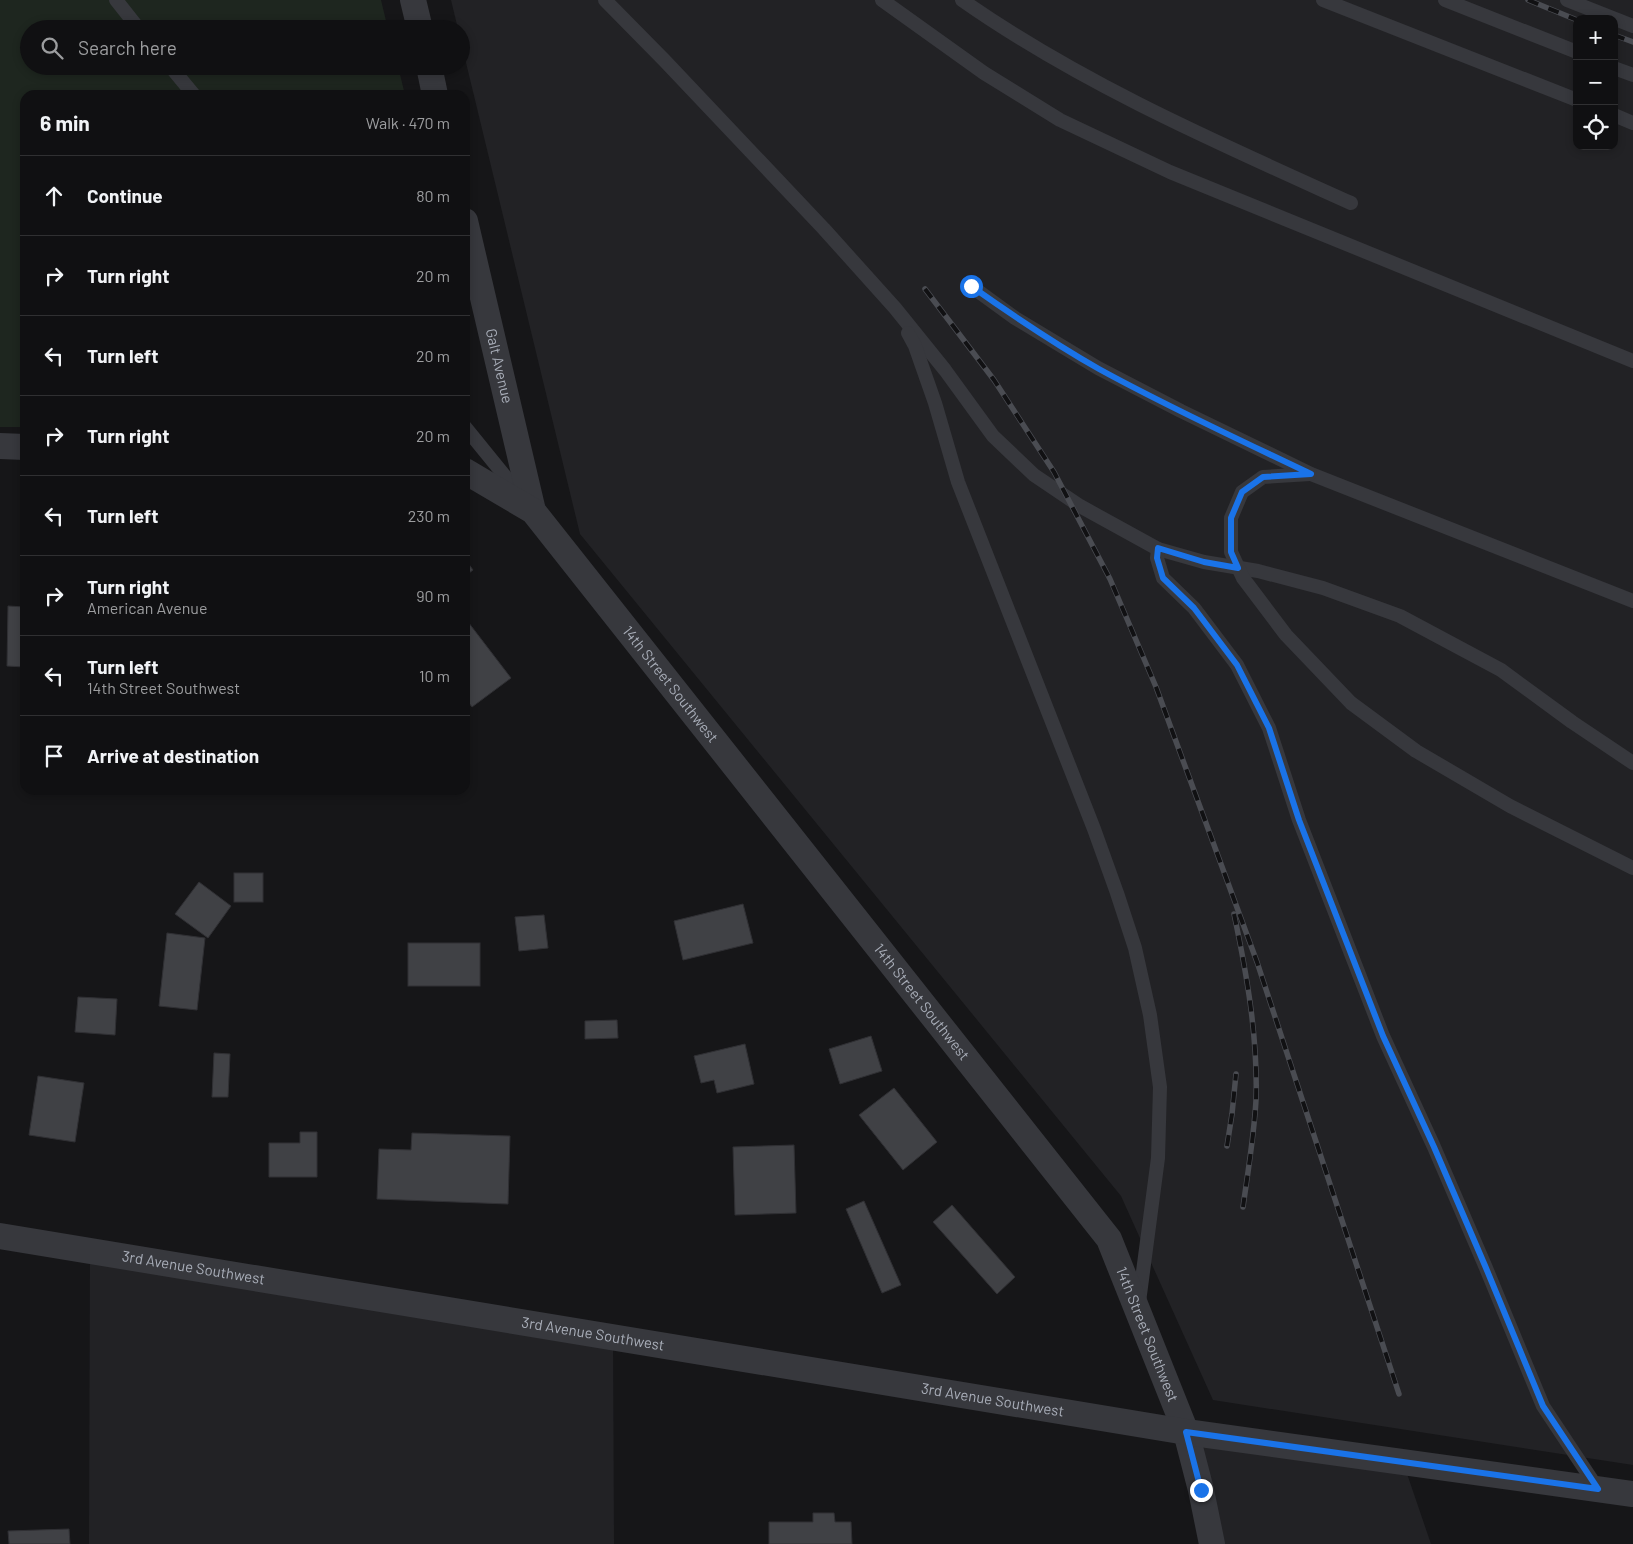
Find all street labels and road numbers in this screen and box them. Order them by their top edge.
street label: Galt Avenue [483,327,517,405]
street label: 14th Street Southwest [619,622,723,746]
street label: 14th Street Southwest [871,939,974,1063]
street label: 3rd Avenue Southwest [121,1246,266,1288]
street label: 14th Street Southwest [1113,1264,1183,1404]
street label: 3rd Avenue Southwest [520,1312,666,1354]
street label: 3rd Avenue Southwest [920,1378,1065,1420]

